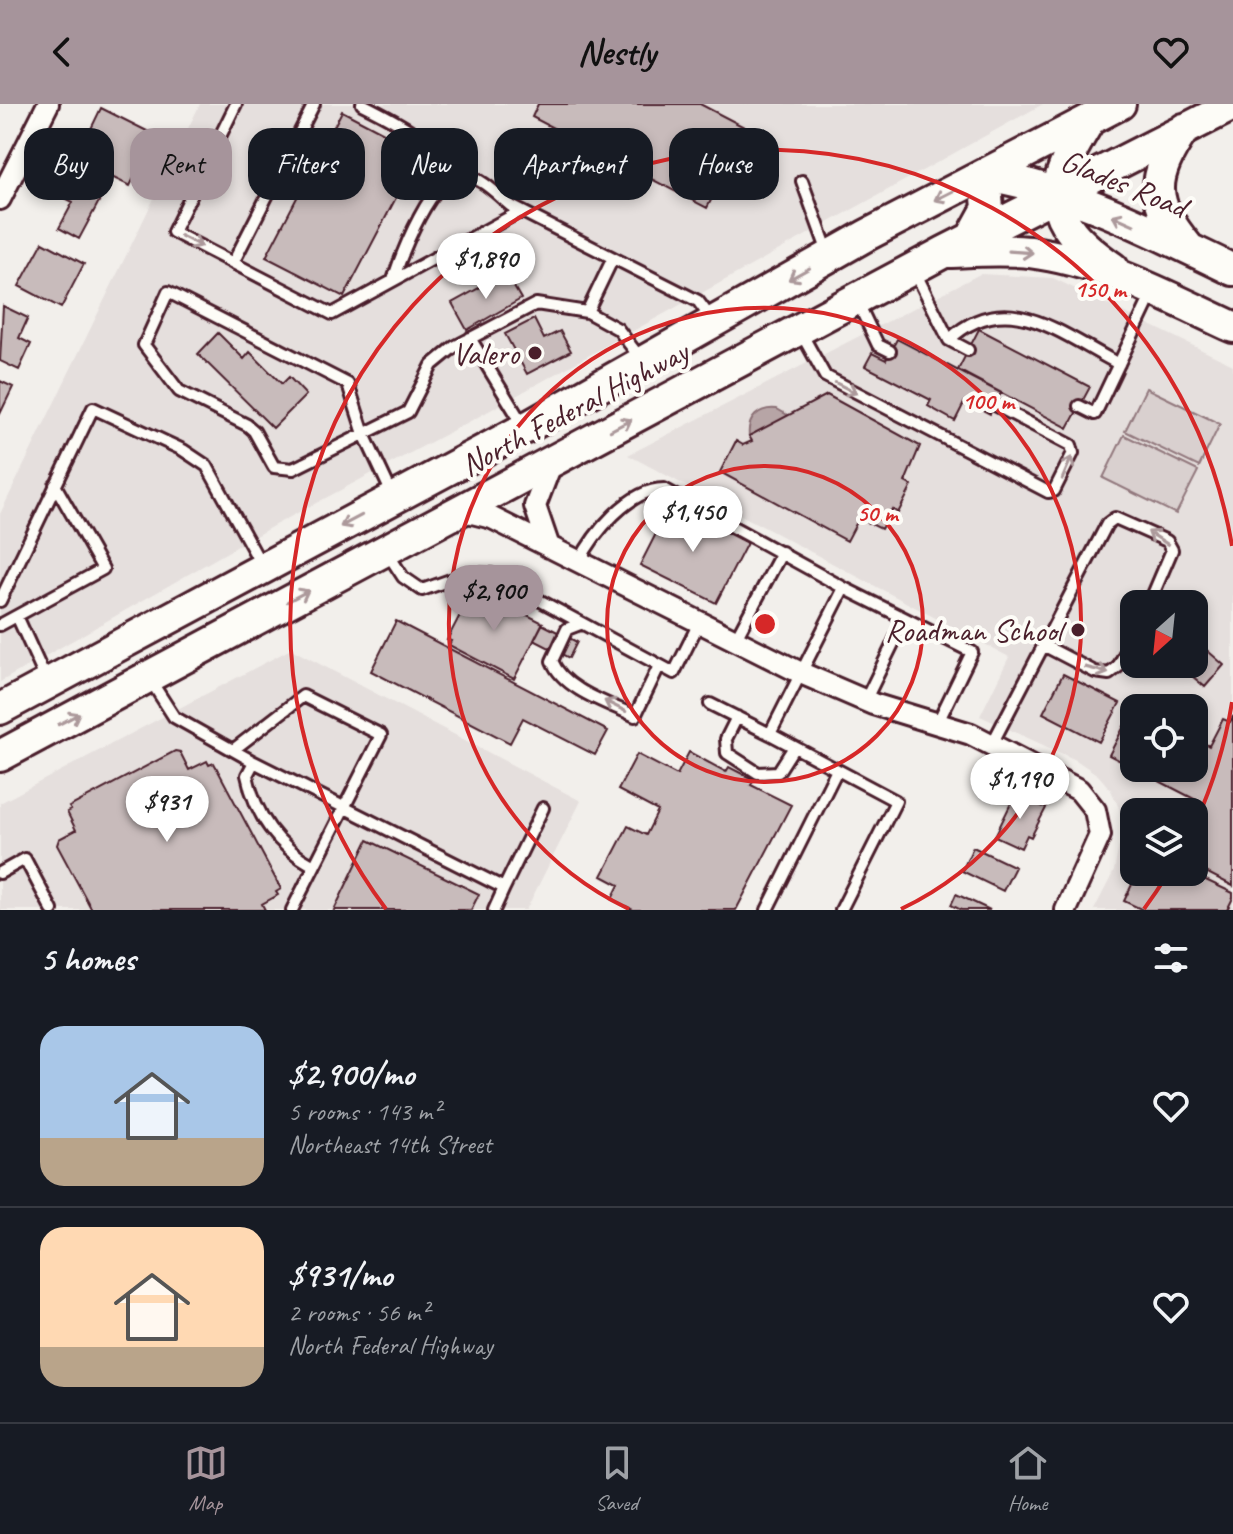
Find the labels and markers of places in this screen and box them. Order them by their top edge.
pin: $1,890 [421,233,551,301]
place label: Valero [452,333,521,374]
marker: Valero [526,344,544,362]
pin: $1,450 [628,486,758,554]
pin: $2,900 [429,565,559,633]
centre of rings [751,610,779,638]
place label: Roadman School [885,610,1068,651]
marker: Roadman School [1069,621,1087,639]
pin: $1,190 [955,753,1085,821]
pin: $931 [120,776,214,844]

